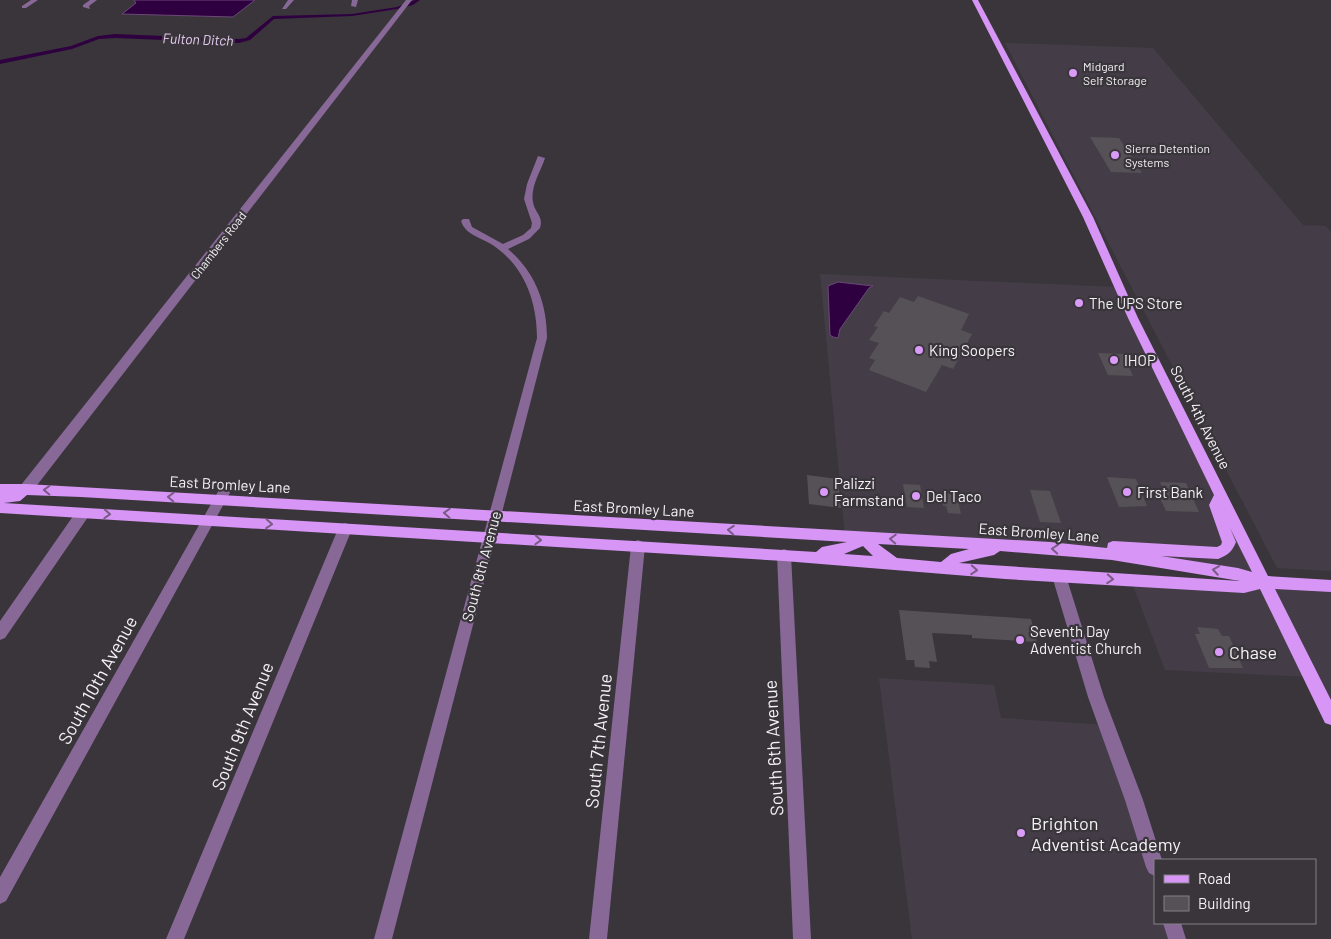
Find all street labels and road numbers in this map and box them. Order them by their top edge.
street label: Chambers Road [187,208,249,282]
street label: South 4th Avenue [1167,362,1235,472]
street label: East Bromley Lane [169,472,291,496]
street label: East Bromley Lane [573,496,695,520]
street label: South 8th Avenue [458,509,504,623]
street label: East Bromley Lane [978,519,1100,545]
street label: South 10th Avenue [53,612,141,748]
street label: South 9th Avenue [206,659,278,793]
street label: South 7th Avenue [580,673,616,809]
street label: South 6th Avenue [758,679,788,817]

